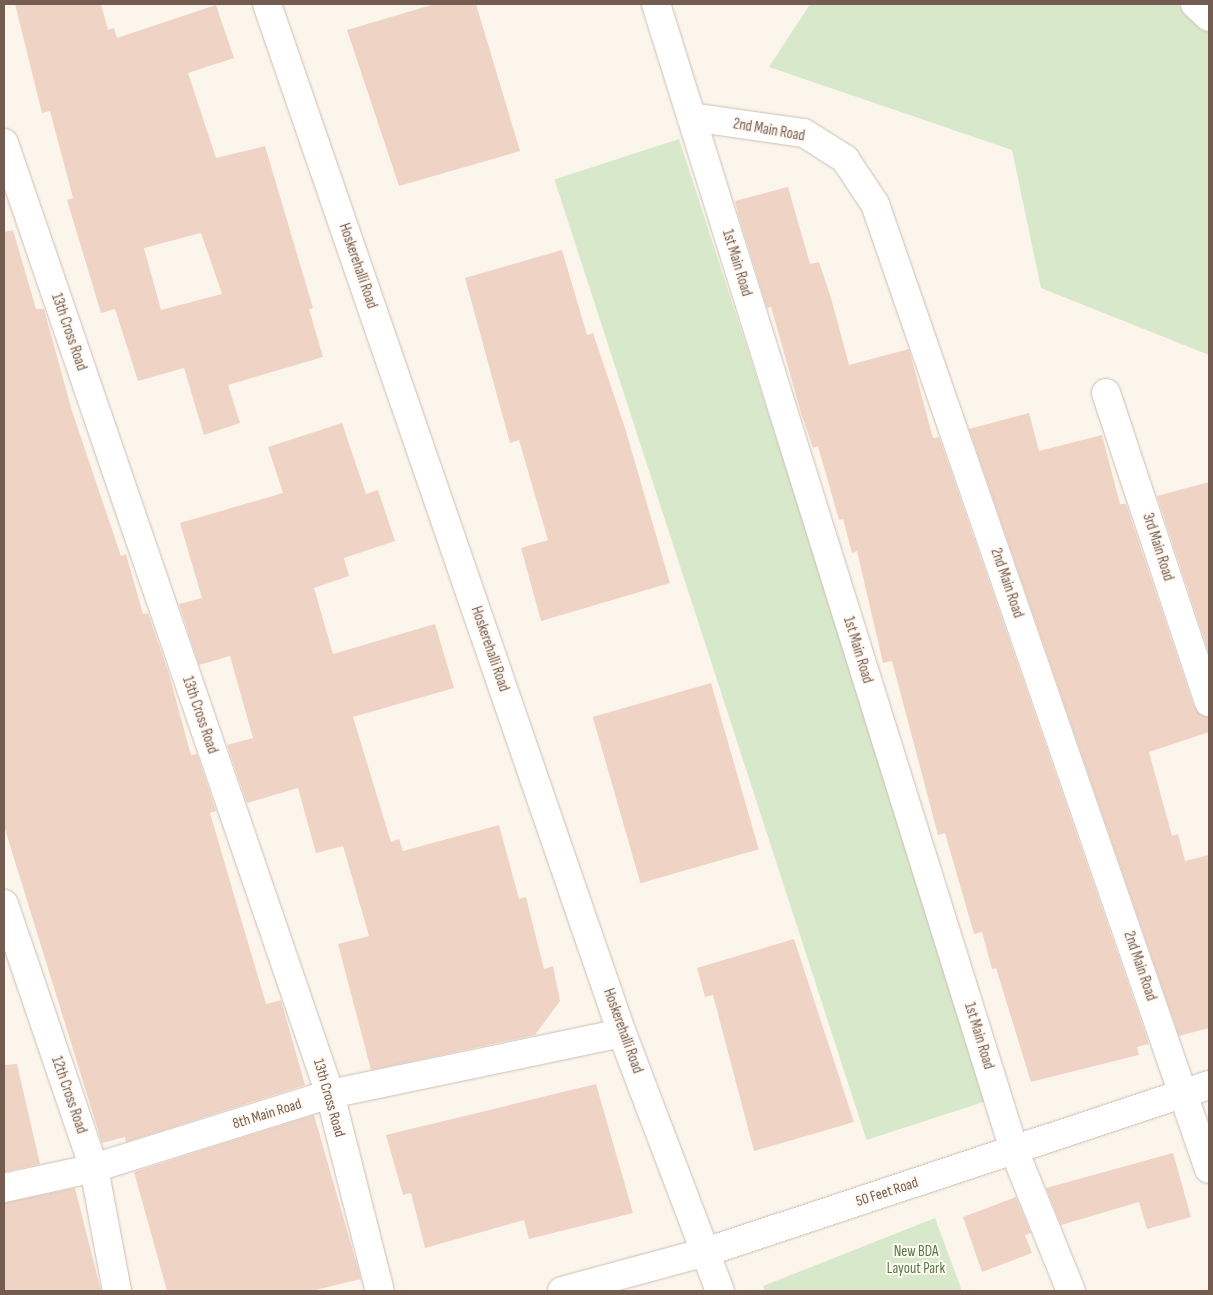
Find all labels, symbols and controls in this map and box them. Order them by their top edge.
street label: 2nd Main Road [732,115,806,145]
street label: Hoskerehalli Road [335,221,381,311]
street label: 1st Main Road [718,227,756,299]
street label: 13th Cross Road [47,291,91,373]
street label: 3rd Main Road [1139,511,1177,583]
street label: 2nd Main Road [987,546,1027,620]
street label: Hoskerehalli Road [467,604,513,694]
street label: 1st Main Road [839,614,877,686]
street label: 13th Cross Road [178,674,222,756]
street label: 2nd Main Road [1120,929,1160,1003]
street label: Hoskerehalli Road [599,986,647,1076]
street label: 1st Main Road [960,1000,998,1072]
street label: 12th Cross Road [47,1054,91,1136]
street label: 13th Cross Road [309,1057,349,1139]
street label: 8th Main Road [230,1095,304,1133]
street label: 50 Feet Road [854,1173,920,1211]
park label: New BDA Layout Park [887,1242,945,1277]

